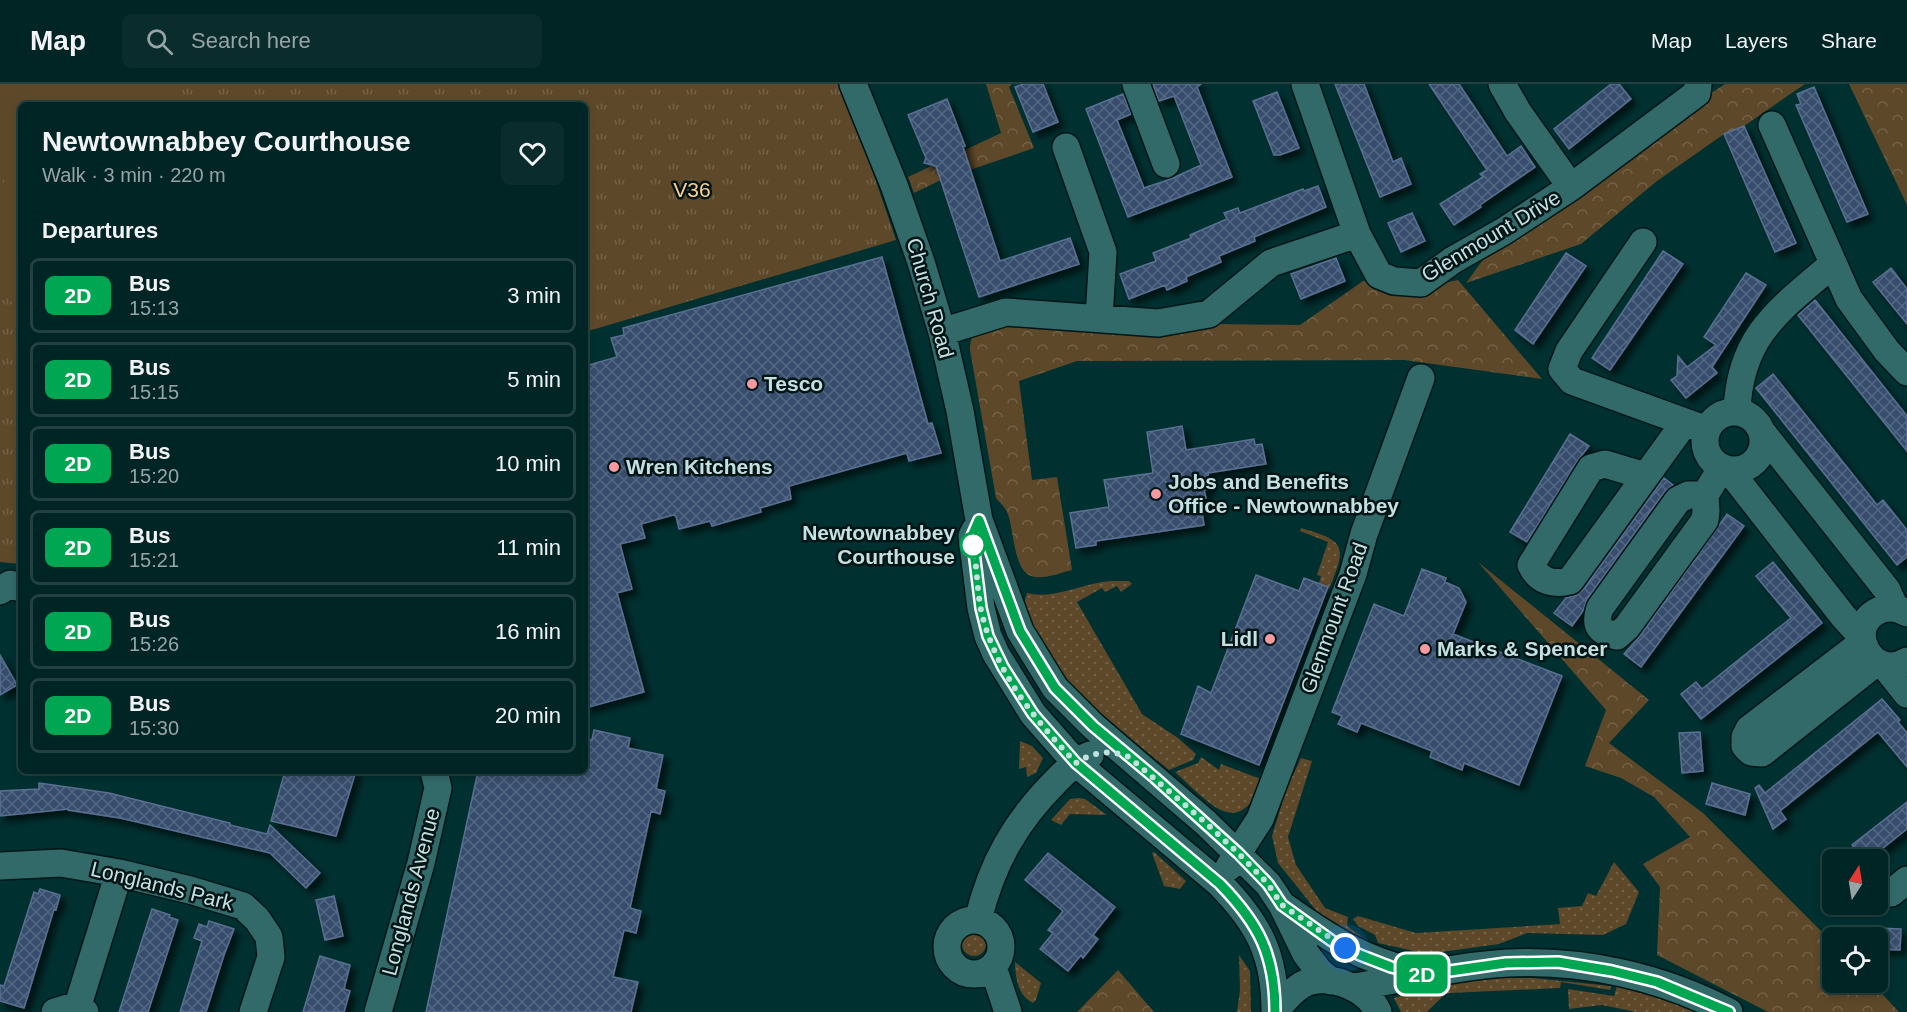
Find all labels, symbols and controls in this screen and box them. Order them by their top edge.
search box [122,14,542,68]
text: Map [30,25,86,56]
icon: search [143,25,176,58]
text: Search here [191,28,311,53]
text: Map [1651,29,1692,52]
text: Layers [1725,29,1788,52]
text: Share [1821,29,1877,52]
button: heart [501,122,564,185]
text: Newtownabbey Courthouse [42,126,411,157]
text: Walk · 3 min · 220 m [42,164,226,186]
park label: V36 [673,178,711,201]
street label: Glenmount Drive [1417,185,1564,286]
text: Departures [42,218,158,243]
street label: Church Road [902,235,959,361]
text: Bus [129,271,171,296]
text: 3 min [507,283,561,308]
text: 2D [65,284,91,307]
text: 15:13 [129,297,179,319]
text: Bus [129,355,171,380]
text: 5 min [507,367,561,392]
text: 2D [65,368,91,391]
place label: Tesco [764,372,823,395]
marker: Tesco [745,377,759,391]
text: 15:15 [129,381,179,403]
text: Bus [129,439,171,464]
text: 10 min [495,451,561,476]
text: 2D [65,452,91,475]
place label: Wren Kitchens [626,455,773,478]
marker: Wren Kitchens [607,460,621,474]
text: 15:20 [129,465,179,487]
place label: Jobs and Benefits Office - Newtownabbey [1168,470,1399,517]
marker: Jobs and Benefits Office - Newtownabbey [1149,487,1163,501]
place label: Newtownabbey Courthouse [802,521,955,568]
text: Bus [129,523,171,548]
marker: Newtownabbey Courthouse [960,532,986,558]
text: 11 min [497,535,561,560]
text: 2D [65,536,91,559]
street label: Glenmount Road [1296,539,1371,696]
text: 15:21 [129,549,179,571]
text: Bus [129,607,171,632]
text: 16 min [495,619,561,644]
text: 2D [65,620,91,643]
place label: Lidl [1221,627,1258,650]
marker: Lidl [1263,632,1277,646]
text: 15:26 [129,633,179,655]
place label: Marks & Spencer [1437,637,1607,660]
marker: Marks & Spencer [1418,642,1432,656]
text: Bus [129,691,171,716]
text: 20 min [495,703,561,728]
text: 2D [65,704,91,727]
text: 15:30 [129,717,179,739]
street label: Longlands Avenue [377,806,444,978]
north arrow [1822,849,1888,915]
map controls [1822,849,1888,993]
street label: Longlands Park [89,857,236,914]
button: locate [1822,927,1888,993]
your location [1330,933,1360,963]
line badge: 2D [1395,954,1449,994]
text: 2D [1409,963,1435,986]

